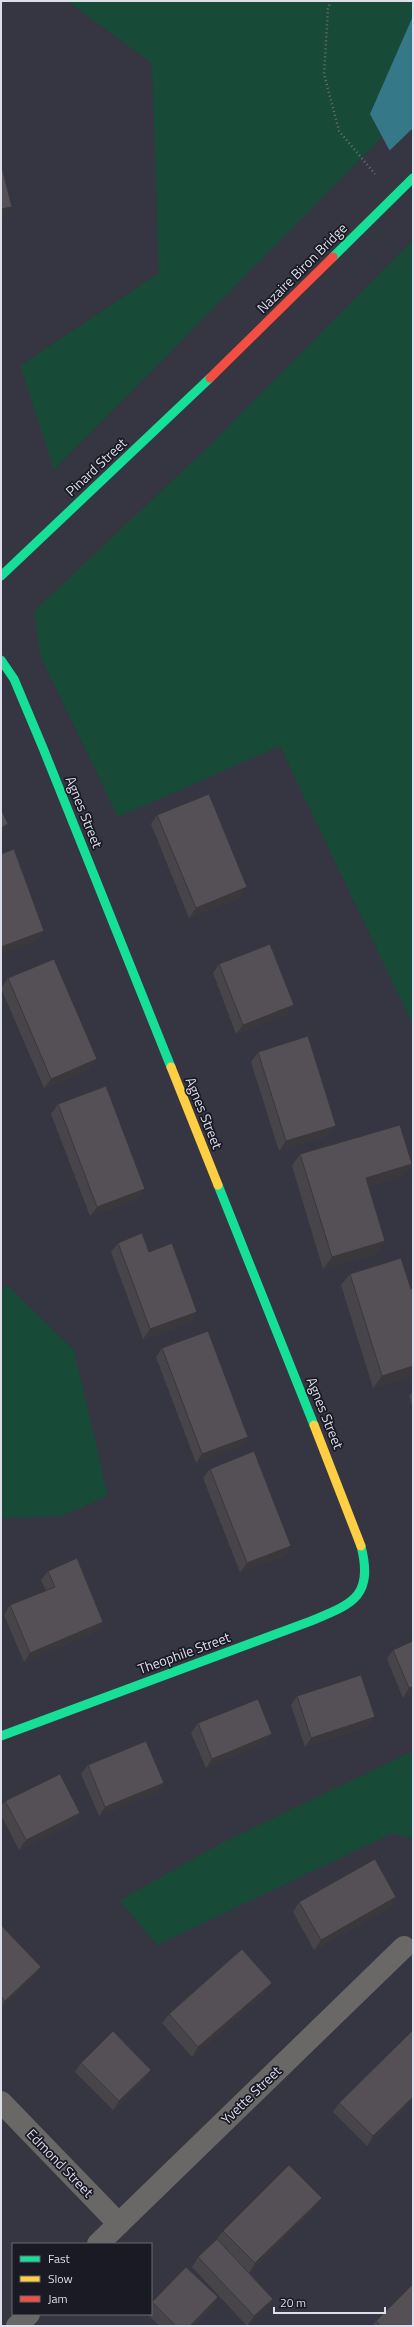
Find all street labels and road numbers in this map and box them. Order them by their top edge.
street label: Nazaire Biron Bridge [252,218,352,318]
street label: Pinard Street [60,433,131,501]
street label: Agnes Street [61,773,108,851]
street label: Agnes Street [181,1074,228,1152]
street label: Agnes Street [302,1374,349,1452]
street label: Theophile Street [135,1626,233,1679]
street label: Yvette Street [216,2060,286,2129]
street label: Edmond Street [22,2124,99,2202]

